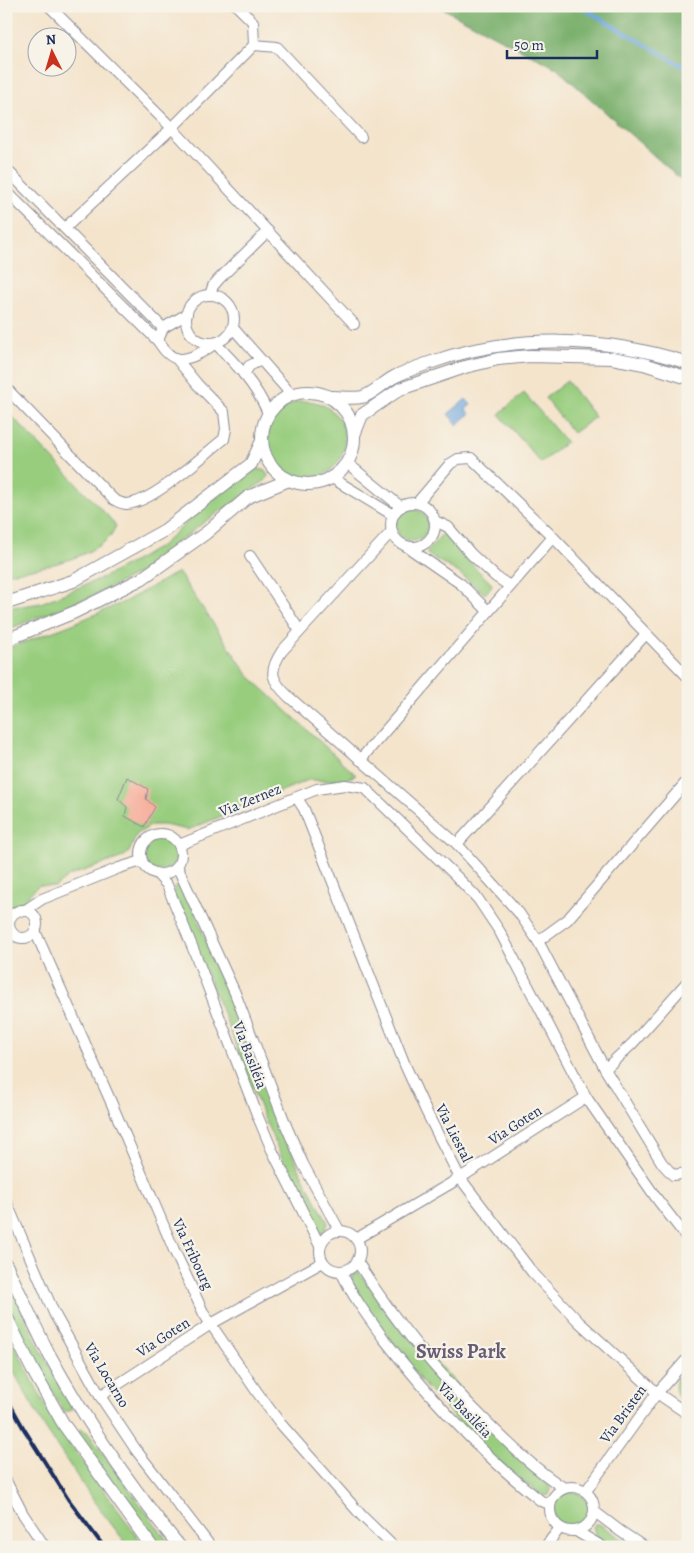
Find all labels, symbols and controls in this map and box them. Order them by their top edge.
north arrow [28,28,78,78]
scale bar [507,28,596,60]
text: N [45,30,57,49]
text: 50 m [514,35,544,55]
street label: Via Zernez [215,778,284,822]
street label: Via Basiléia [228,1018,272,1092]
street label: Via Liestal [430,1100,477,1166]
street label: Via Goten [484,1100,546,1150]
street label: Via Fribourg [167,1214,218,1293]
street label: Via Goten [132,1312,194,1362]
street label: Via Locarno [79,1338,134,1411]
district label: Swiss Park [416,1338,507,1365]
street label: Via Basiléia [433,1377,497,1442]
street label: Via Bristen [594,1381,651,1448]

